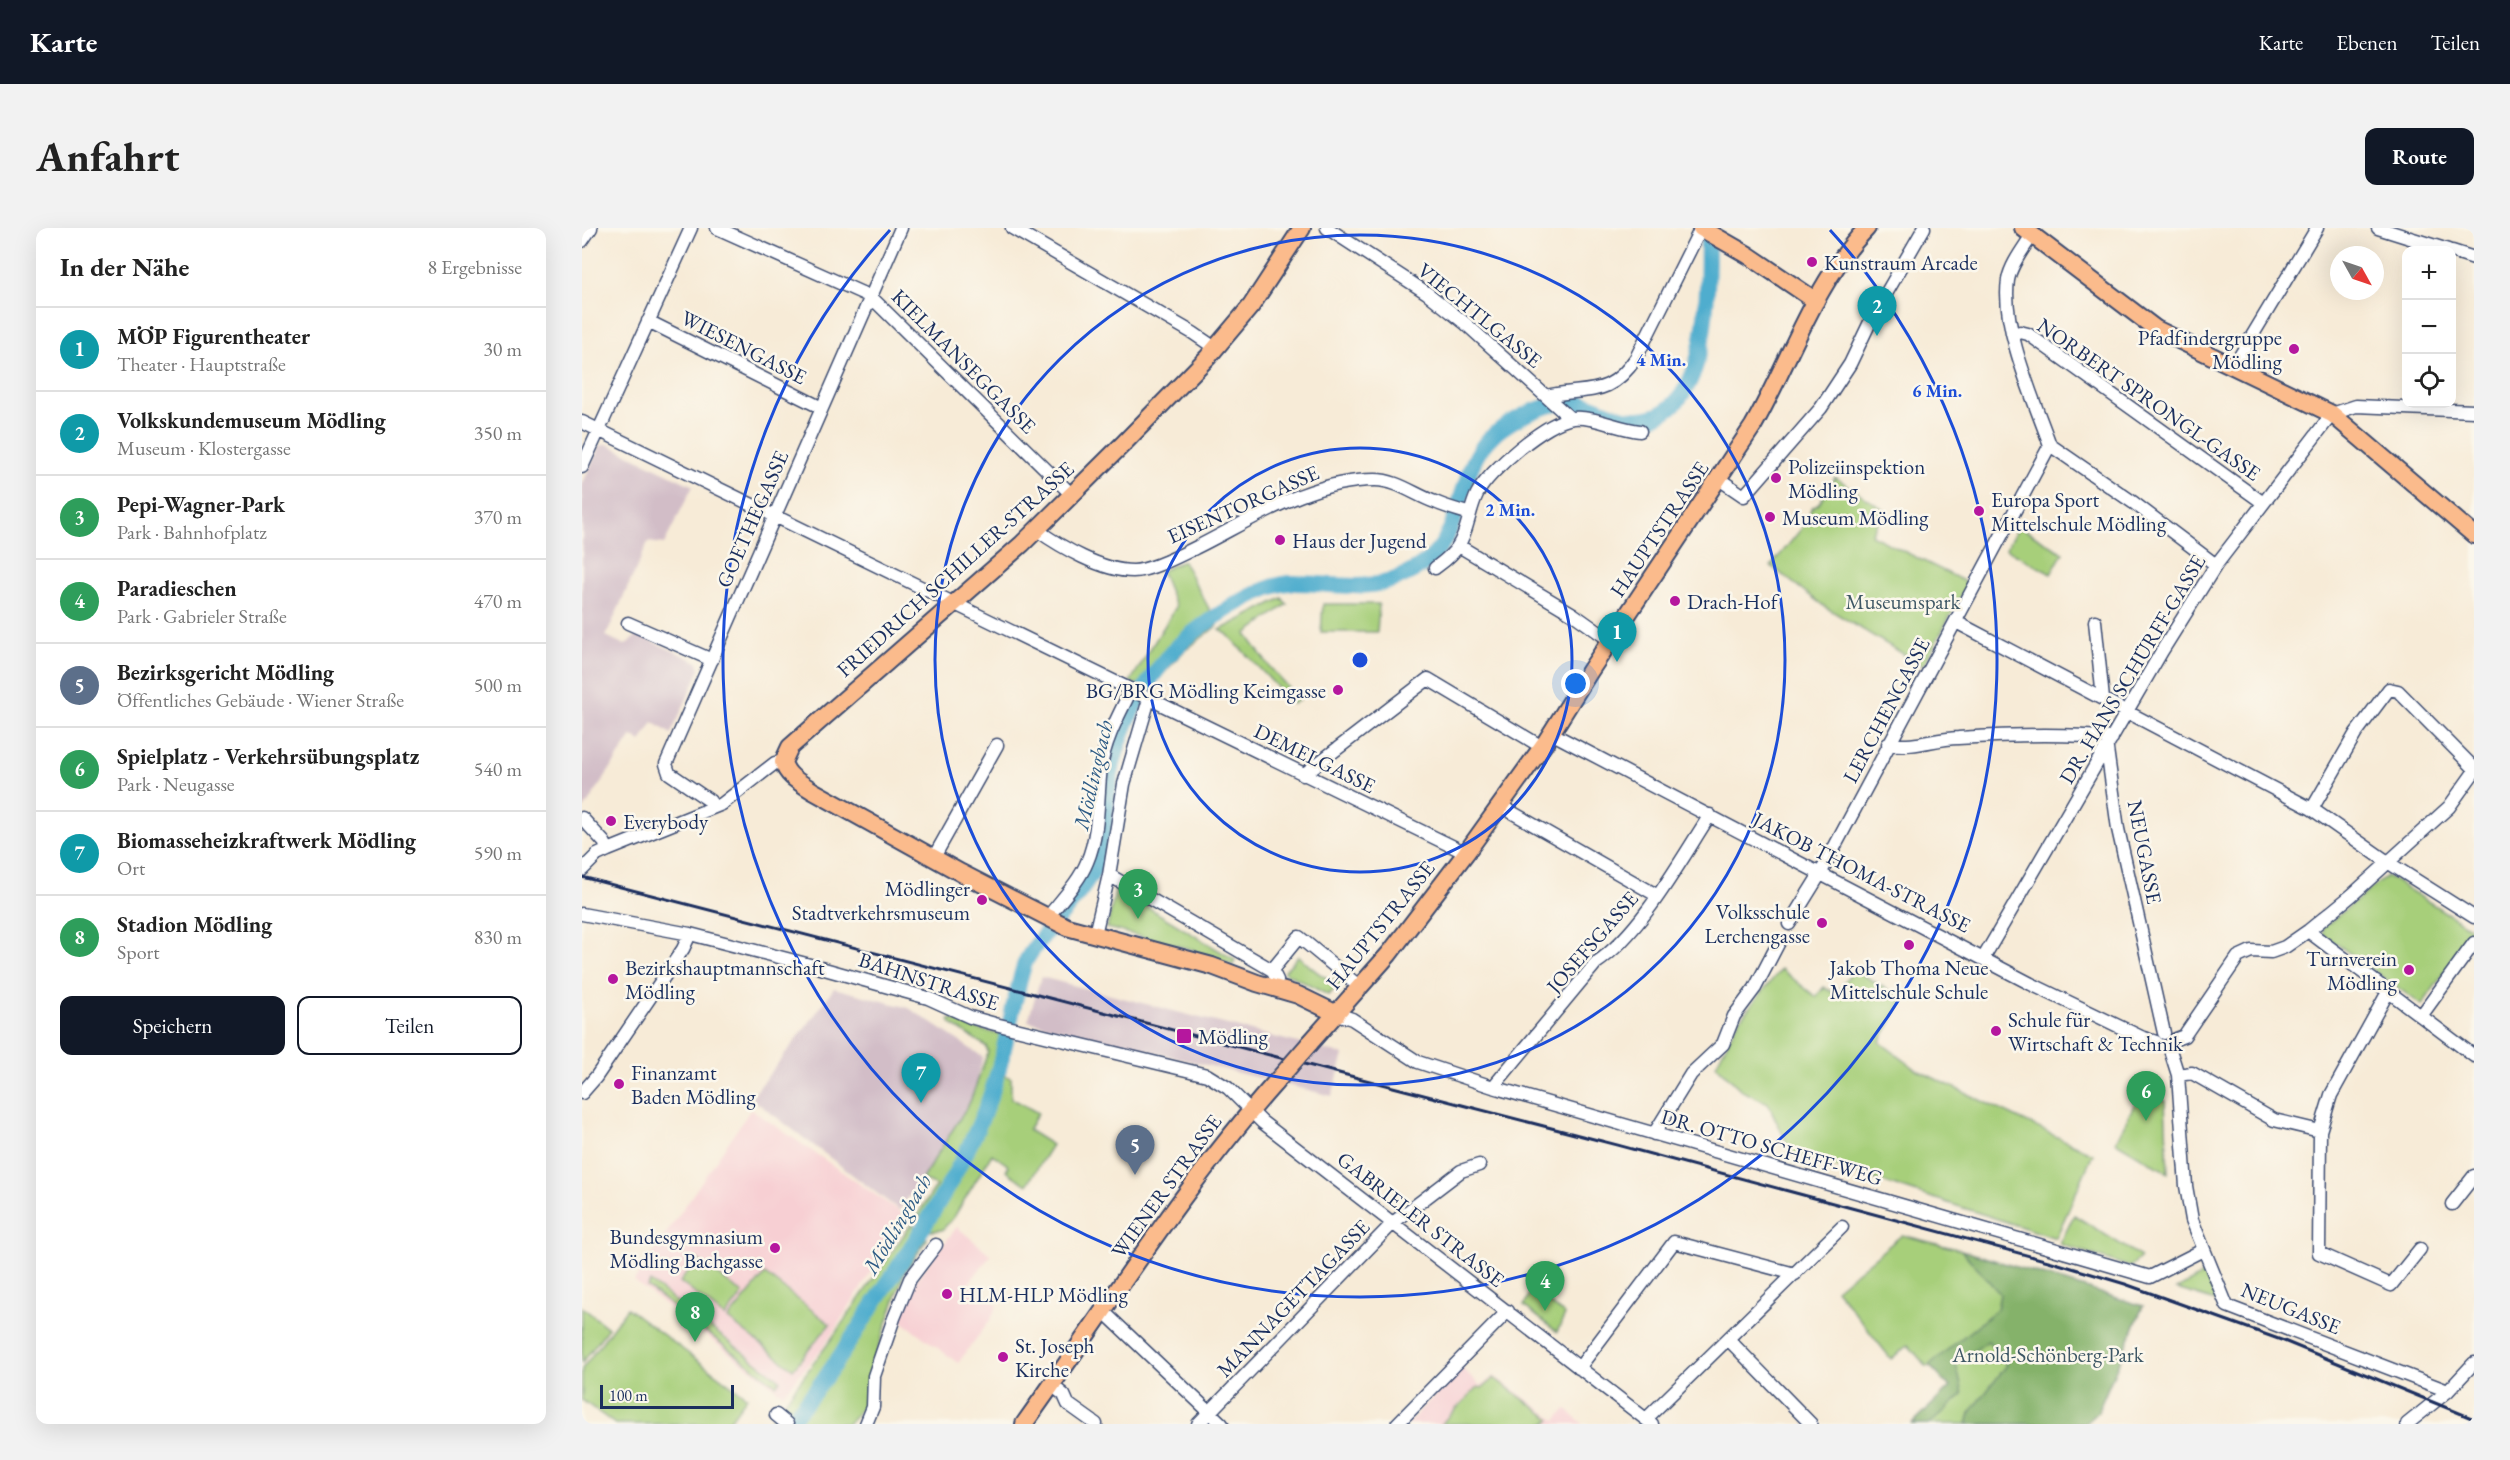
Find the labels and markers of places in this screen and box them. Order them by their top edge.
place label: Kunstraum Arcade [1824,249,1978,276]
marker: Kunstraum Arcade [1805,255,1819,269]
pin: 2 [1858,286,1896,336]
place label: Pfadfindergruppe Mödling [2138,324,2283,375]
marker: Pfadfindergruppe Mödling [2287,342,2301,356]
place label: Polizeiinspektion Mödling [1788,453,1925,504]
marker: Polizeiinspektion Mödling [1769,471,1783,485]
place label: Europa Sport Mittelschule Mödling [1991,486,2167,537]
place label: Museum Mödling [1782,504,1929,531]
marker: Europa Sport Mittelschule Mödling [1972,504,1986,518]
marker: Museum Mödling [1763,510,1777,524]
place label: Haus der Jugend [1292,527,1427,554]
marker: Haus der Jugend [1273,533,1287,547]
place label: Drach-Hof [1687,588,1780,615]
marker: Drach-Hof [1668,594,1682,608]
pin: 1 [1598,612,1636,662]
centre of rings [1350,650,1370,670]
place label: BG/BRG Mödling Keimgasse [1086,677,1326,704]
marker: BG/BRG Mödling Keimgasse [1331,683,1345,697]
place label: Everybody [623,808,709,835]
marker: Everybody [604,814,618,828]
pin: 3 [1118,870,1158,919]
place label: Mödlinger Stadtverkehrsmuseum [792,875,970,926]
marker: Mödlinger Stadtverkehrsmuseum [975,893,989,907]
place label: Volksschule Lerchengasse [1705,898,1810,949]
marker: Volksschule Lerchengasse [1815,916,1829,930]
marker: Jakob Thoma Neue Mittelschule Schule [1902,938,1916,952]
place label: Turnverein Mödling [2306,945,2398,996]
place label: Bezirkshauptmannschaft Mödling [625,954,825,1005]
place label: Jakob Thoma Neue Mittelschule Schule [1827,954,1989,1005]
marker: Turnverein Mödling [2402,963,2416,977]
marker: Bezirkshauptmannschaft Mödling [606,972,620,986]
place label: Schule für Wirtschaft & Technik [2008,1006,2184,1057]
place label: Mödling [1198,1023,1269,1050]
marker: Schule für Wirtschaft & Technik [1989,1024,2003,1038]
marker: Mödling [1175,1027,1193,1045]
pin: 7 [902,1054,940,1103]
place label: Finanzamt Baden Mödling [631,1059,757,1110]
pin: 6 [2126,1072,2166,1121]
marker: Finanzamt Baden Mödling [612,1077,626,1091]
pin: 5 [1116,1126,1154,1175]
place label: Bundesgymnasium Mödling Bachgasse [609,1223,763,1274]
marker: Bundesgymnasium Mödling Bachgasse [768,1241,782,1255]
pin: 4 [1526,1262,1564,1311]
place label: HLM-HLP Mödling [959,1281,1129,1308]
marker: HLM-HLP Mödling [940,1287,954,1301]
pin: 8 [676,1292,714,1342]
place label: St. Joseph Kirche [1015,1332,1094,1383]
marker: St. Joseph Kirche [996,1350,1010,1364]

